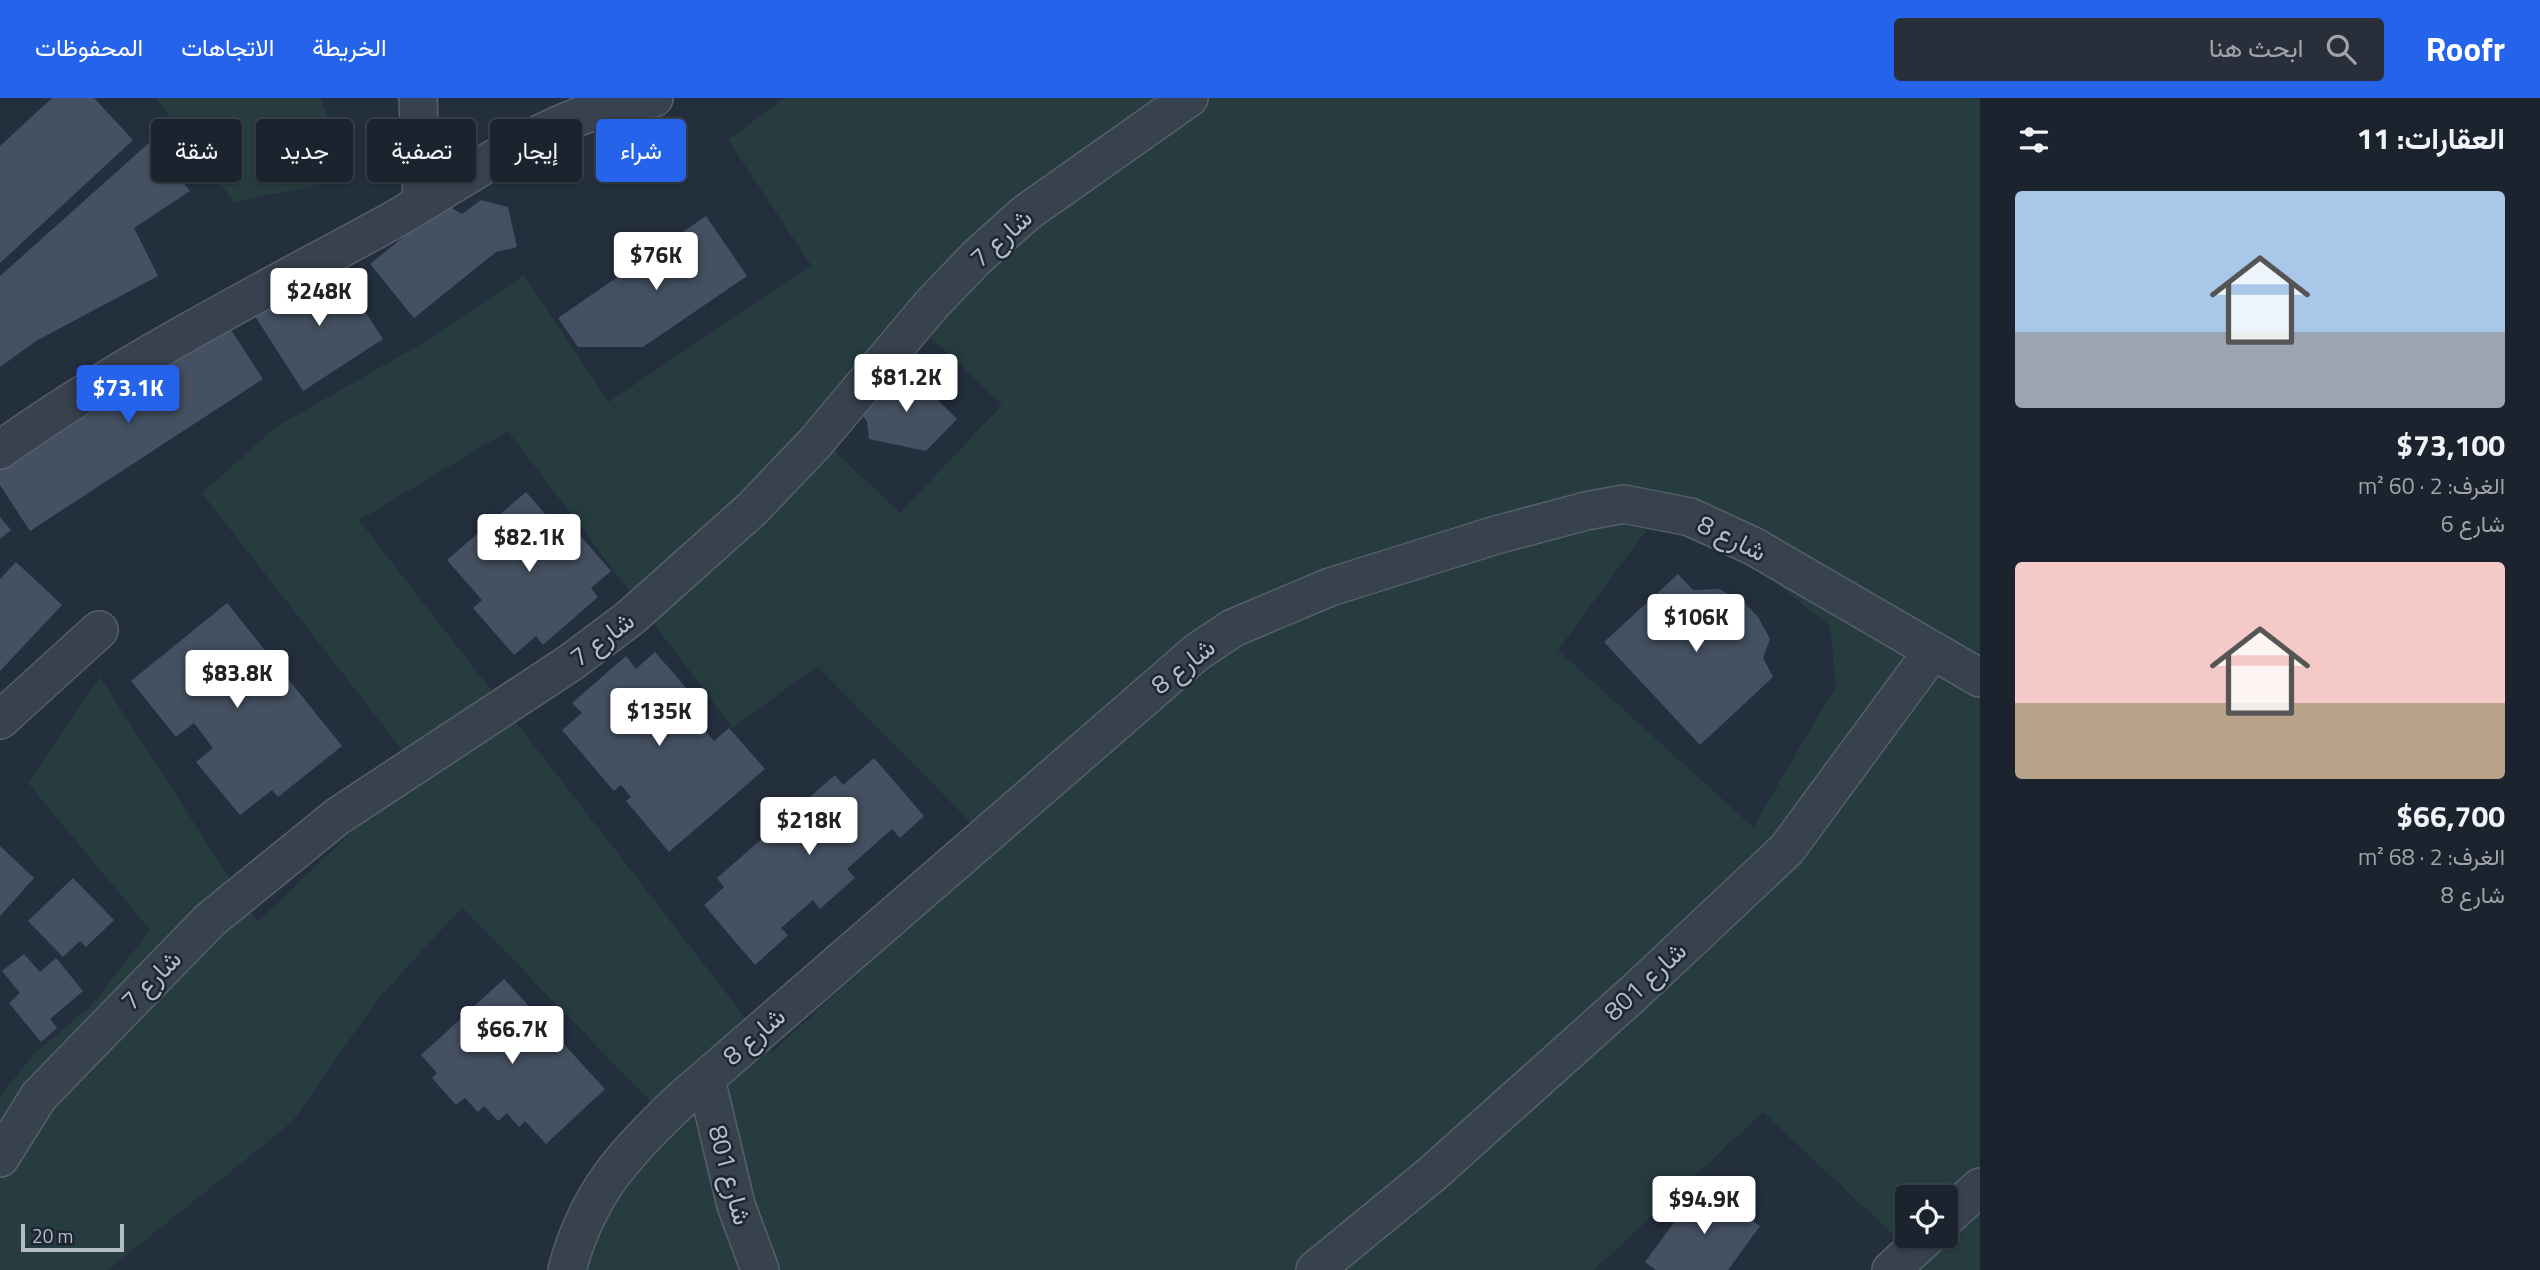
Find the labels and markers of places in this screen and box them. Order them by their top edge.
pin: $76K [615,232,697,292]
pin: $248K [270,268,368,328]
pin: $81.2K [849,354,963,414]
pin: $73.1K [71,366,185,425]
pin: $82.1K [472,514,586,574]
pin: $106K [1647,594,1745,654]
pin: $83.8K [180,650,294,710]
pin: $135K [610,688,708,748]
pin: $218K [760,798,858,857]
pin: $66.7K [455,1006,569,1066]
pin: $94.9K [1647,1176,1761,1236]

